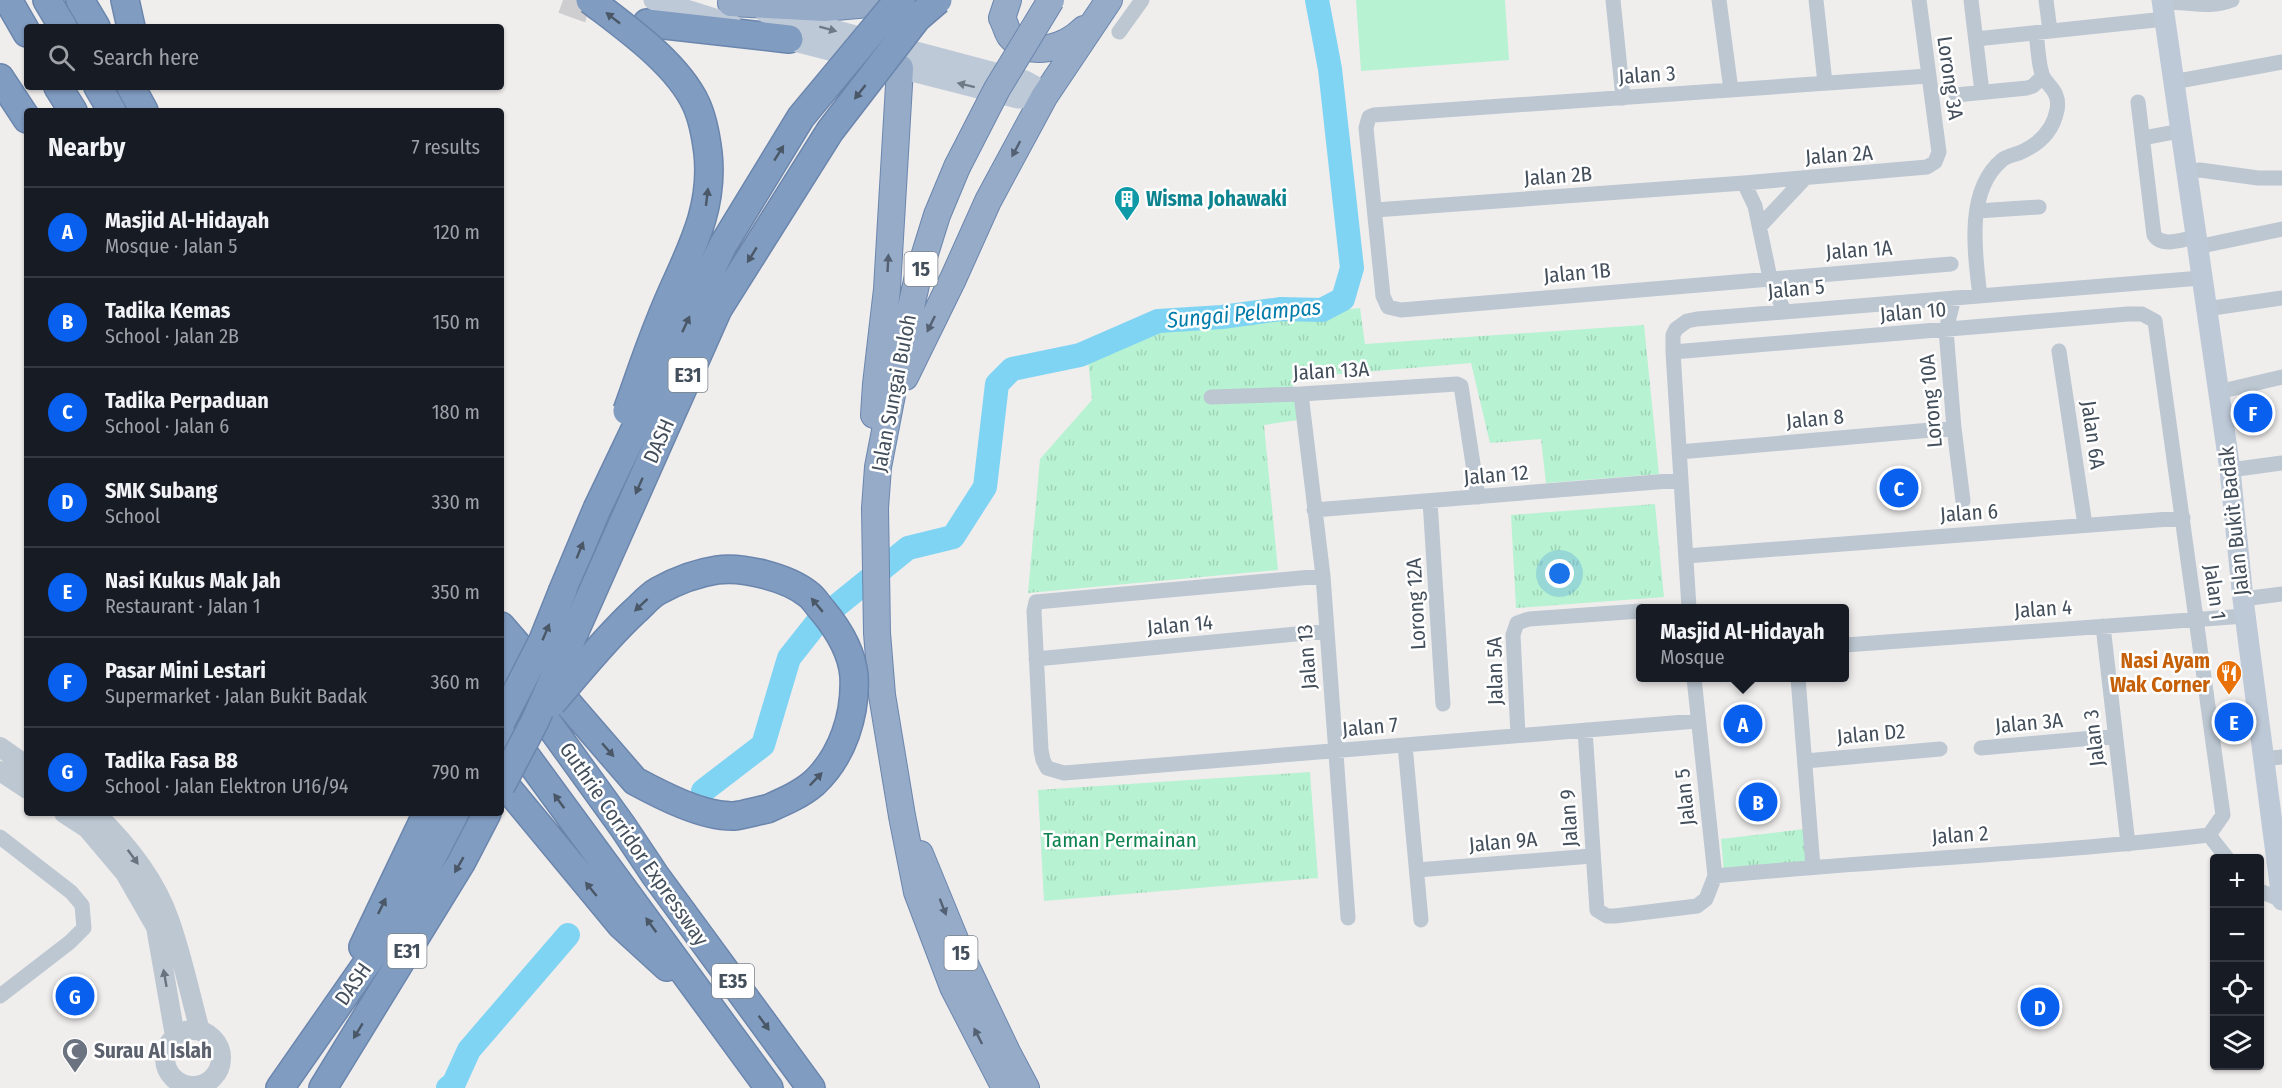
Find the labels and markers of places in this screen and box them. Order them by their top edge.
building icon: Wisma Johawaki [1112,184,1142,222]
place label: Wisma Johawaki [1146,186,1287,212]
pin: F [2234,390,2272,436]
pin: C [1880,466,1918,510]
place label: Nasi Ayam Wak Corner [2110,648,2210,698]
restaurant icon: Nasi Ayam Wak Corner [2214,658,2244,696]
pin: E [2214,700,2254,744]
pin: A [1724,702,1762,746]
pin: B [1738,780,1778,824]
pin: G [56,974,94,1018]
pin: D [2020,984,2060,1030]
mosque icon: Surau Al Islah [60,1036,90,1074]
place label: Surau Al Islah [94,1038,212,1064]

